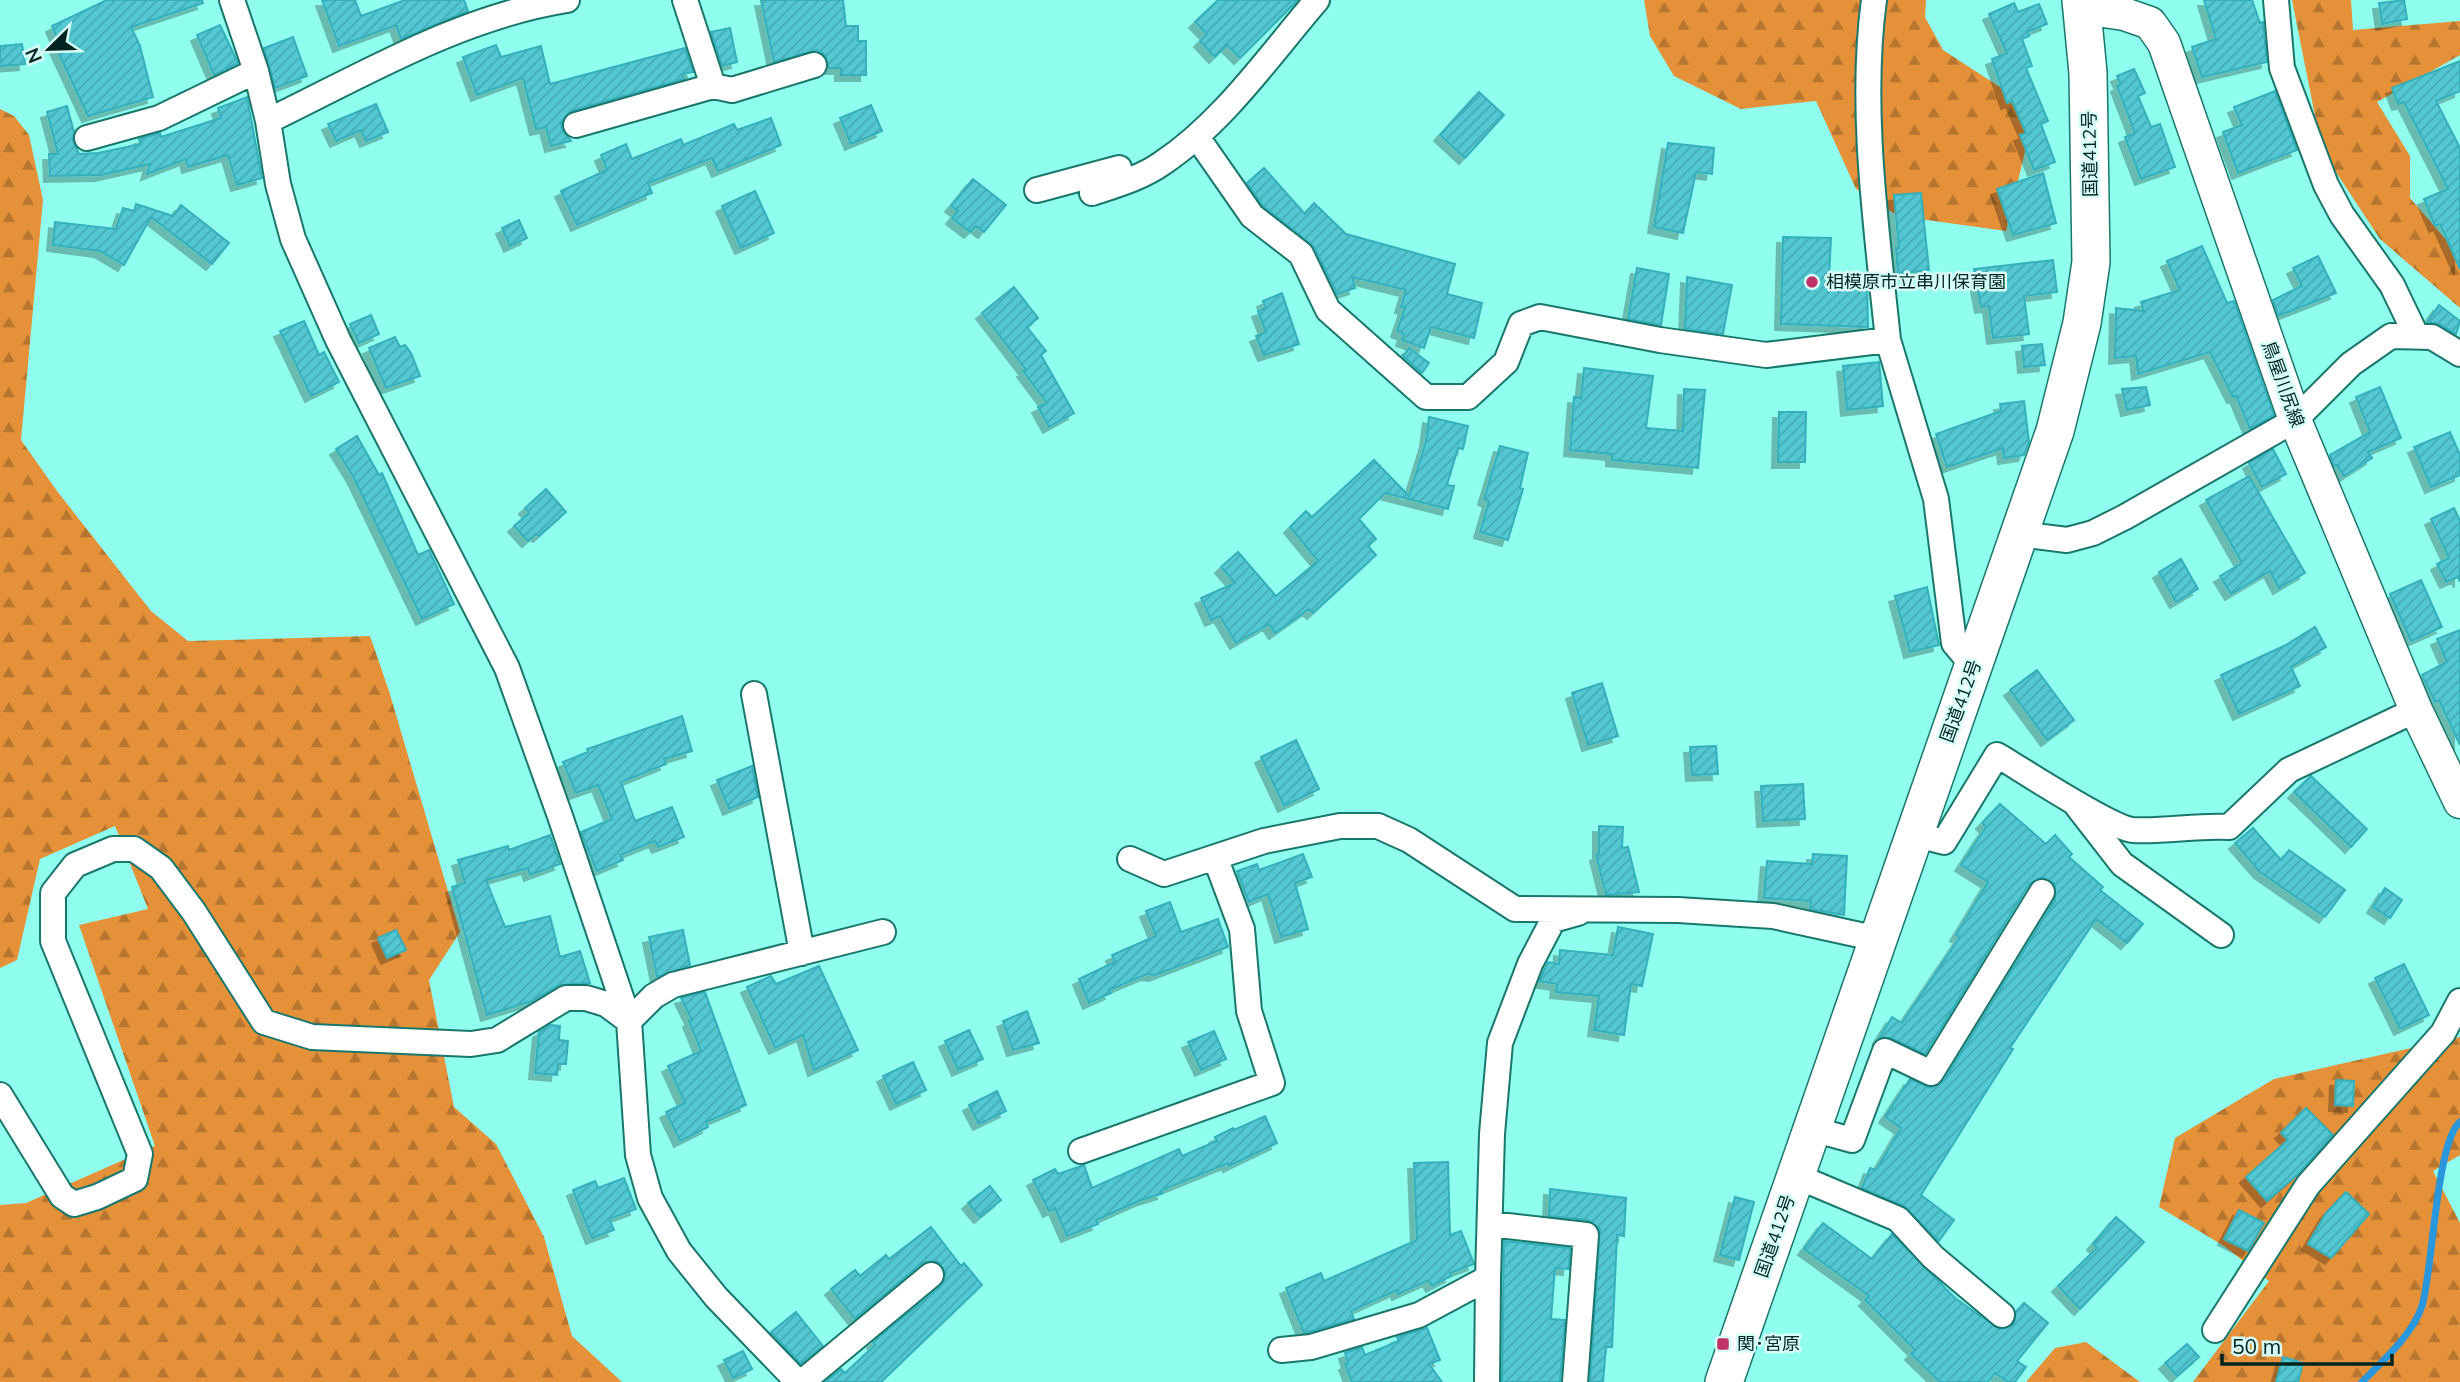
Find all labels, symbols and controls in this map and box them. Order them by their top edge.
north arrow [14,14,84,84]
text: N [20,44,47,67]
street label: 国道412号 [2077,111,2102,197]
place label: 相模原市立串川保育園 [1826,270,2006,293]
marker: 相模原市立串川保育園 [1804,274,1820,290]
street label: 鳥屋川尻線 [2257,338,2310,430]
street label: 国道412号 [1935,656,1986,745]
street label: 国道412号 [1750,1191,1799,1280]
scale bar [2222,1322,2392,1366]
place label: 関･宮原 [1737,1332,1800,1355]
text: 50 m [2232,1333,2281,1359]
marker: 関･宮原 [1715,1336,1731,1352]

